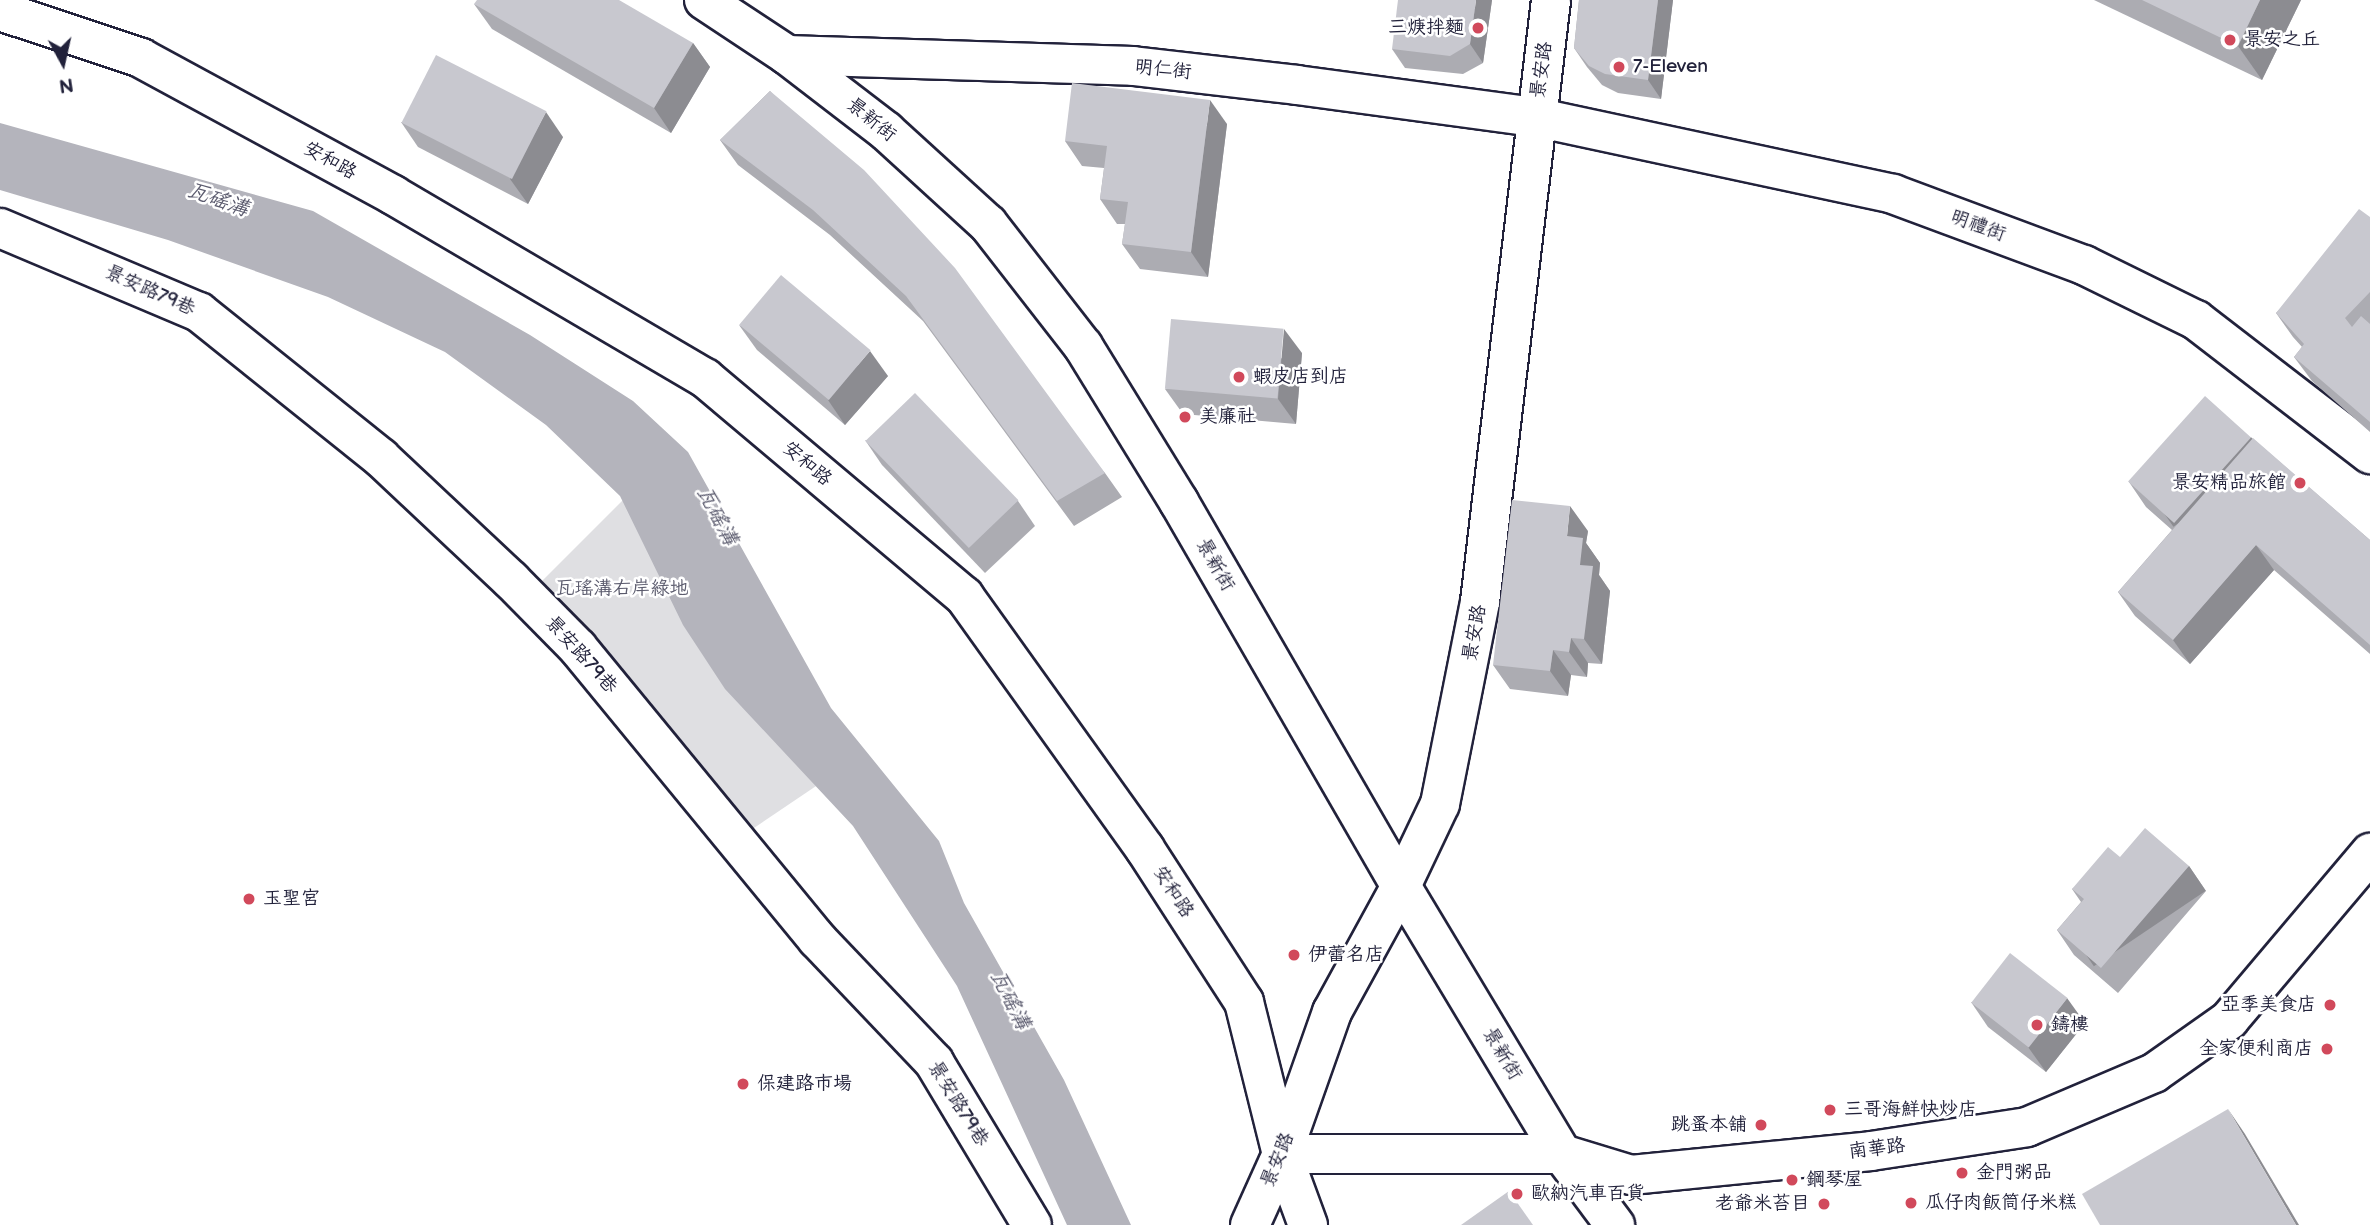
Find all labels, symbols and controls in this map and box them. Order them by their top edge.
place label: 三焿拌麵 [1388,17,1464,39]
marker: 三焿拌麵 [1470,20,1486,36]
north arrow [28,28,98,98]
place label: 景安之丘 [2244,29,2320,51]
marker: 景安之丘 [2222,32,2238,48]
street label: 景安路 [1527,40,1557,100]
street label: 明仁街 [1133,56,1193,84]
place label: 7-Eleven [1633,56,1708,78]
marker: 7-Eleven [1611,59,1627,75]
text: N [57,72,75,97]
street label: 景新街 [842,93,900,147]
street label: 安和路 [300,137,360,185]
water label: 瓦磘溝 [184,178,252,222]
street label: 明禮街 [1947,206,2009,246]
street label: 景安路79巷 [101,261,199,321]
place label: 蝦皮店到店 [1253,366,1348,388]
marker: 蝦皮店到店 [1231,369,1247,385]
place label: 美廉社 [1199,406,1256,428]
marker: 美廉社 [1177,409,1193,425]
street label: 安和路 [778,437,836,491]
place label: 景安精品旅館 [2172,472,2286,494]
marker: 景安精品旅館 [2292,475,2308,491]
water label: 瓦磘溝 [691,482,743,550]
street label: 景新街 [1191,535,1239,595]
park label: 瓦瑤溝右岸綠地 [556,578,688,600]
street label: 景安路 [1459,603,1491,663]
street label: 景安路79巷 [540,612,622,698]
street label: 安和路 [1148,862,1198,922]
place label: 玉聖宮 [263,888,320,910]
marker: 玉聖宮 [241,891,257,907]
place label: 伊蕾名店 [1308,944,1384,966]
marker: 伊蕾名店 [1286,947,1302,963]
water label: 瓦磘溝 [984,966,1036,1034]
place label: 亞季美食店 [2221,994,2316,1016]
marker: 亞季美食店 [2322,997,2338,1013]
place label: 鑄樓 [2051,1014,2089,1036]
marker: 鑄樓 [2029,1017,2045,1033]
street label: 景新街 [1478,1024,1526,1084]
place label: 全家便利商店 [2199,1038,2313,1060]
marker: 全家便利商店 [2319,1041,2335,1057]
street label: 景安路79巷 [923,1057,993,1151]
place label: 保建路市場 [757,1073,852,1095]
marker: 保建路市場 [735,1076,751,1092]
place label: 三哥海鮮快炒店 [1844,1099,1977,1121]
marker: 三哥海鮮快炒店 [1822,1102,1838,1118]
place label: 跳蚤本舖 [1671,1114,1747,1136]
marker: 跳蚤本舖 [1753,1117,1769,1133]
street label: 景安路 [1257,1129,1299,1191]
street label: 南華路 [1847,1134,1907,1164]
place label: 金門粥品 [1976,1162,2052,1184]
marker: 金門粥品 [1954,1165,1970,1181]
place label: 鋼琴屋 [1806,1169,1863,1191]
marker: 鋼琴屋 [1784,1172,1800,1188]
place label: 歐納汽車百貨 [1531,1183,1645,1205]
marker: 歐納汽車百貨 [1509,1186,1525,1202]
place label: 瓜仔肉飯筒仔米糕 [1925,1192,2077,1214]
place label: 老爺米苔目 [1715,1193,1810,1215]
marker: 瓜仔肉飯筒仔米糕 [1903,1195,1919,1211]
marker: 老爺米苔目 [1816,1196,1832,1212]

